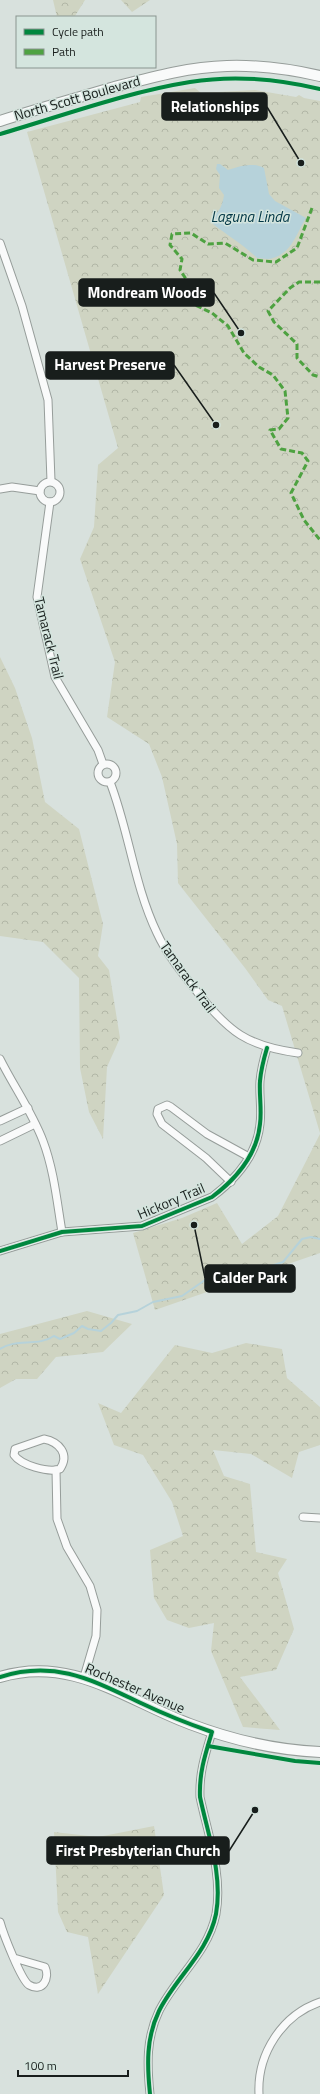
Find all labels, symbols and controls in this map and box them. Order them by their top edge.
legend [16,16,156,68]
text: Cycle path [52,22,104,41]
text: Path [52,42,76,61]
street label: North Scott Boulevard [11,69,142,126]
callout: Relationships [162,93,267,120]
text: Relationships [171,95,259,118]
water label: Laguna Linda [211,205,291,228]
callout: Mondream Woods [79,279,214,306]
text: Mondream Woods [87,281,207,304]
callout: Harvest Preserve [46,352,174,379]
text: Harvest Preserve [54,353,166,376]
street label: Tamarack Trail [29,595,70,681]
street label: Tamarack Trail [155,937,222,1017]
street label: Hickory Trail [134,1177,208,1224]
callout: Calder Park [205,1265,295,1292]
text: Calder Park [213,1266,287,1289]
street label: Rochester Avenue [82,1657,188,1718]
callout: First Presbyterian Church [47,1837,229,1864]
text: First Presbyterian Church [55,1839,221,1862]
scale bar [18,2052,128,2078]
text: 100 m [24,2056,57,2075]

